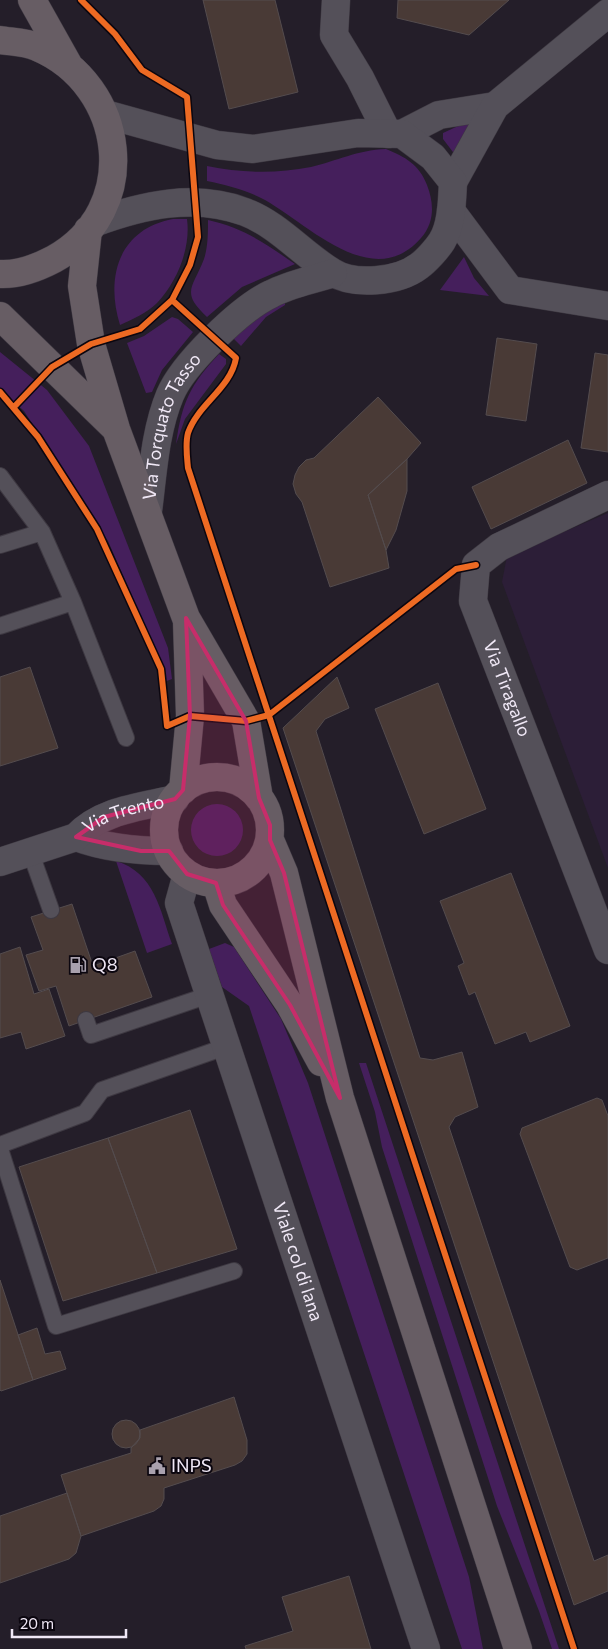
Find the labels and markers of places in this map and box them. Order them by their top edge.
place label: Q8 [92,953,118,975]
fuel station icon: Q8 [68,955,88,975]
place label: INPS [171,1454,211,1476]
public building icon: INPS [147,1456,167,1476]

